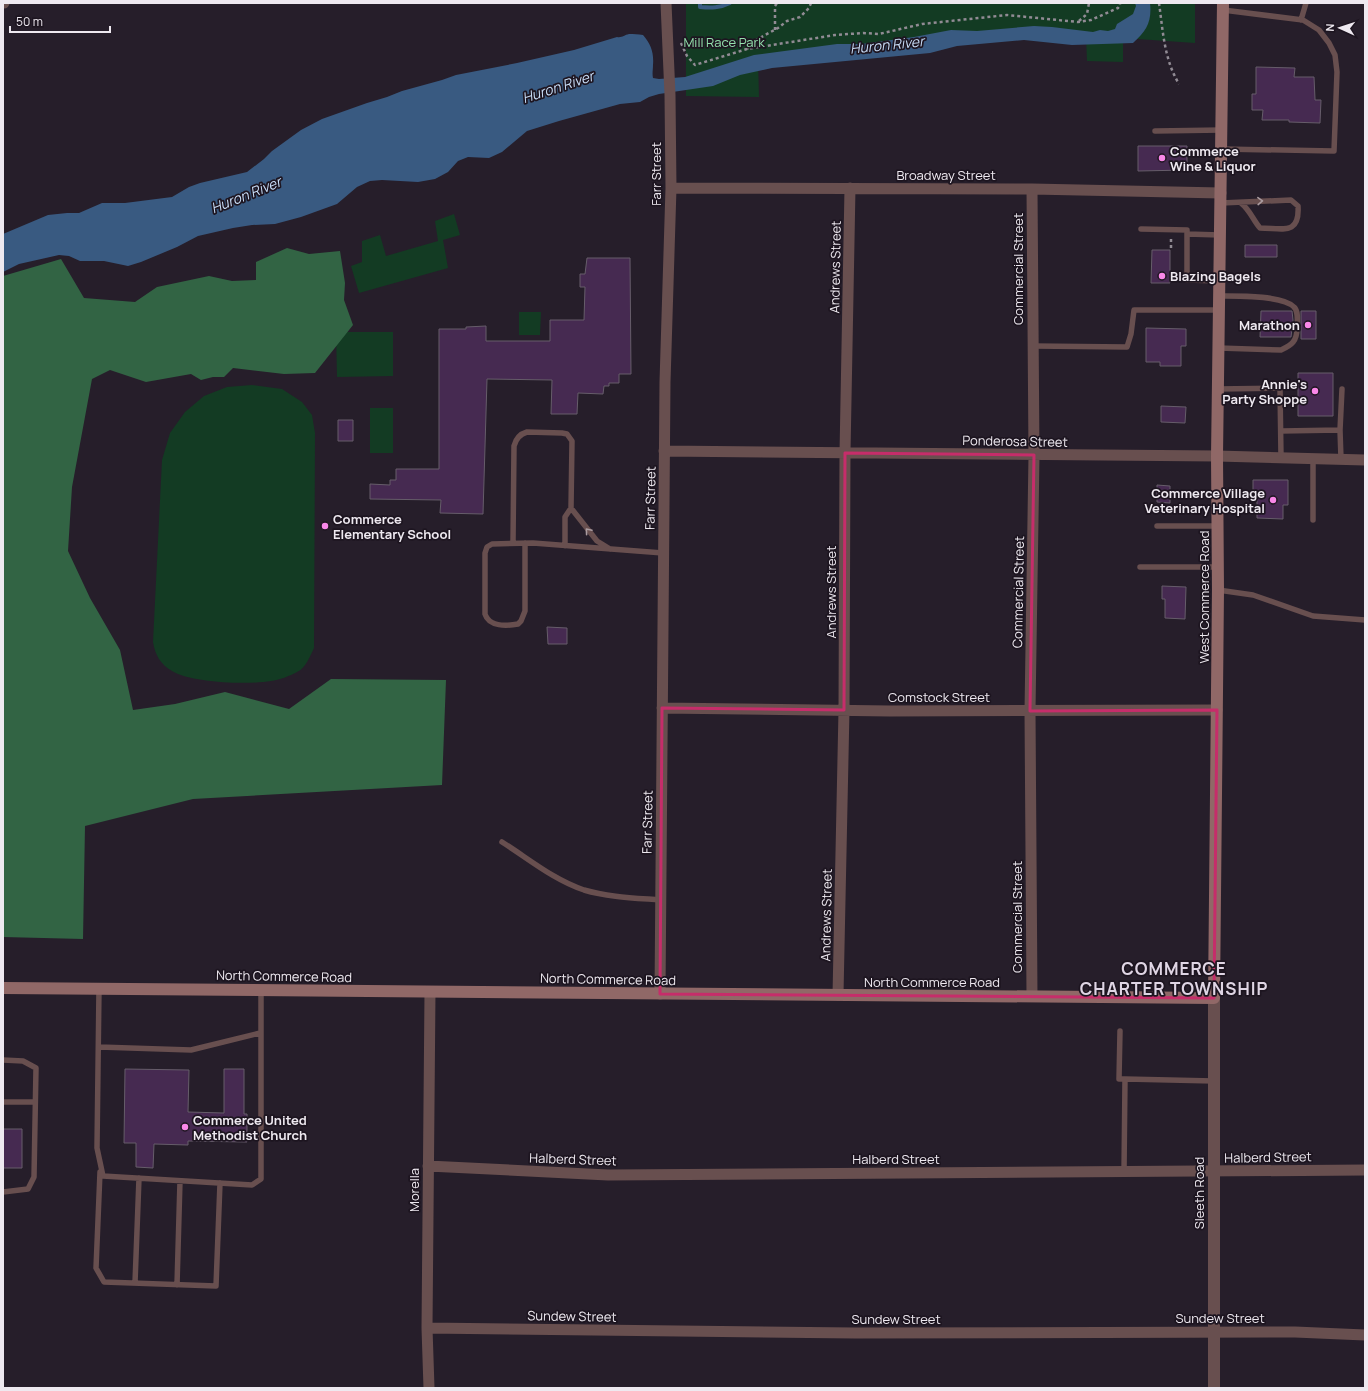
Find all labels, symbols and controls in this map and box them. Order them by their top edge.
scale bar [10,8,110,34]
north arrow [1320,8,1360,48]
text: 50 m [16,13,43,30]
text: N [1322,23,1337,32]
water label: Huron River [849,31,927,58]
park label: Mill Race Park [683,33,765,51]
water label: Huron River [520,65,598,107]
street label: Farr Street [647,142,665,206]
place label: Commerce Wine & Liquor [1170,142,1256,175]
marker: Commerce Wine & Liquor [1157,153,1167,163]
street label: Broadway Street [896,166,996,184]
water label: Huron River [208,171,286,217]
one-way arrow [1257,197,1263,205]
street label: Commercial Street [1009,213,1027,325]
street label: Andrews Street [825,220,845,314]
place label: Blazing Bagels [1170,267,1261,285]
marker: Blazing Bagels [1157,271,1167,281]
place label: Marathon [1239,316,1300,334]
marker: Marathon [1303,320,1313,330]
place label: Annie's Party Shoppe [1222,375,1307,408]
marker: Annie's Party Shoppe [1310,386,1320,396]
street label: Ponderosa Street [962,431,1068,451]
street label: Farr Street [640,466,660,530]
place label: Commerce Village Veterinary Hospital [1145,484,1265,517]
marker: Commerce Village Veterinary Hospital [1268,495,1278,505]
place label: Commerce Elementary School [333,510,451,543]
marker: Commerce Elementary School [320,521,330,531]
one-way arrow [586,528,593,535]
street label: West Commerce Road [1195,531,1213,663]
street label: Commercial Street [1008,536,1028,648]
street label: Andrews Street [822,546,840,638]
street label: Comstock Street [888,688,990,706]
street label: Farr Street [637,790,657,854]
street label: Commercial Street [1008,861,1026,973]
street label: Andrews Street [816,868,836,962]
district label: COMMERCE CHARTER TOWNSHIP [1080,957,1268,1000]
street label: North Commerce Road [216,966,352,986]
street label: North Commerce Road [540,969,676,989]
street label: North Commerce Road [864,973,1000,991]
place label: Commerce United Methodist Church [193,1111,307,1144]
marker: Commerce United Methodist Church [180,1122,190,1132]
street label: Halberd Street [1224,1147,1312,1167]
street label: Halberd Street [529,1148,617,1170]
street label: Halberd Street [852,1150,940,1168]
street label: Sleeth Road [1190,1157,1208,1229]
street label: Morella [405,1168,423,1212]
street label: Sundew Street [527,1306,617,1326]
street label: Sundew Street [1175,1309,1265,1327]
street label: Sundew Street [851,1310,941,1328]

